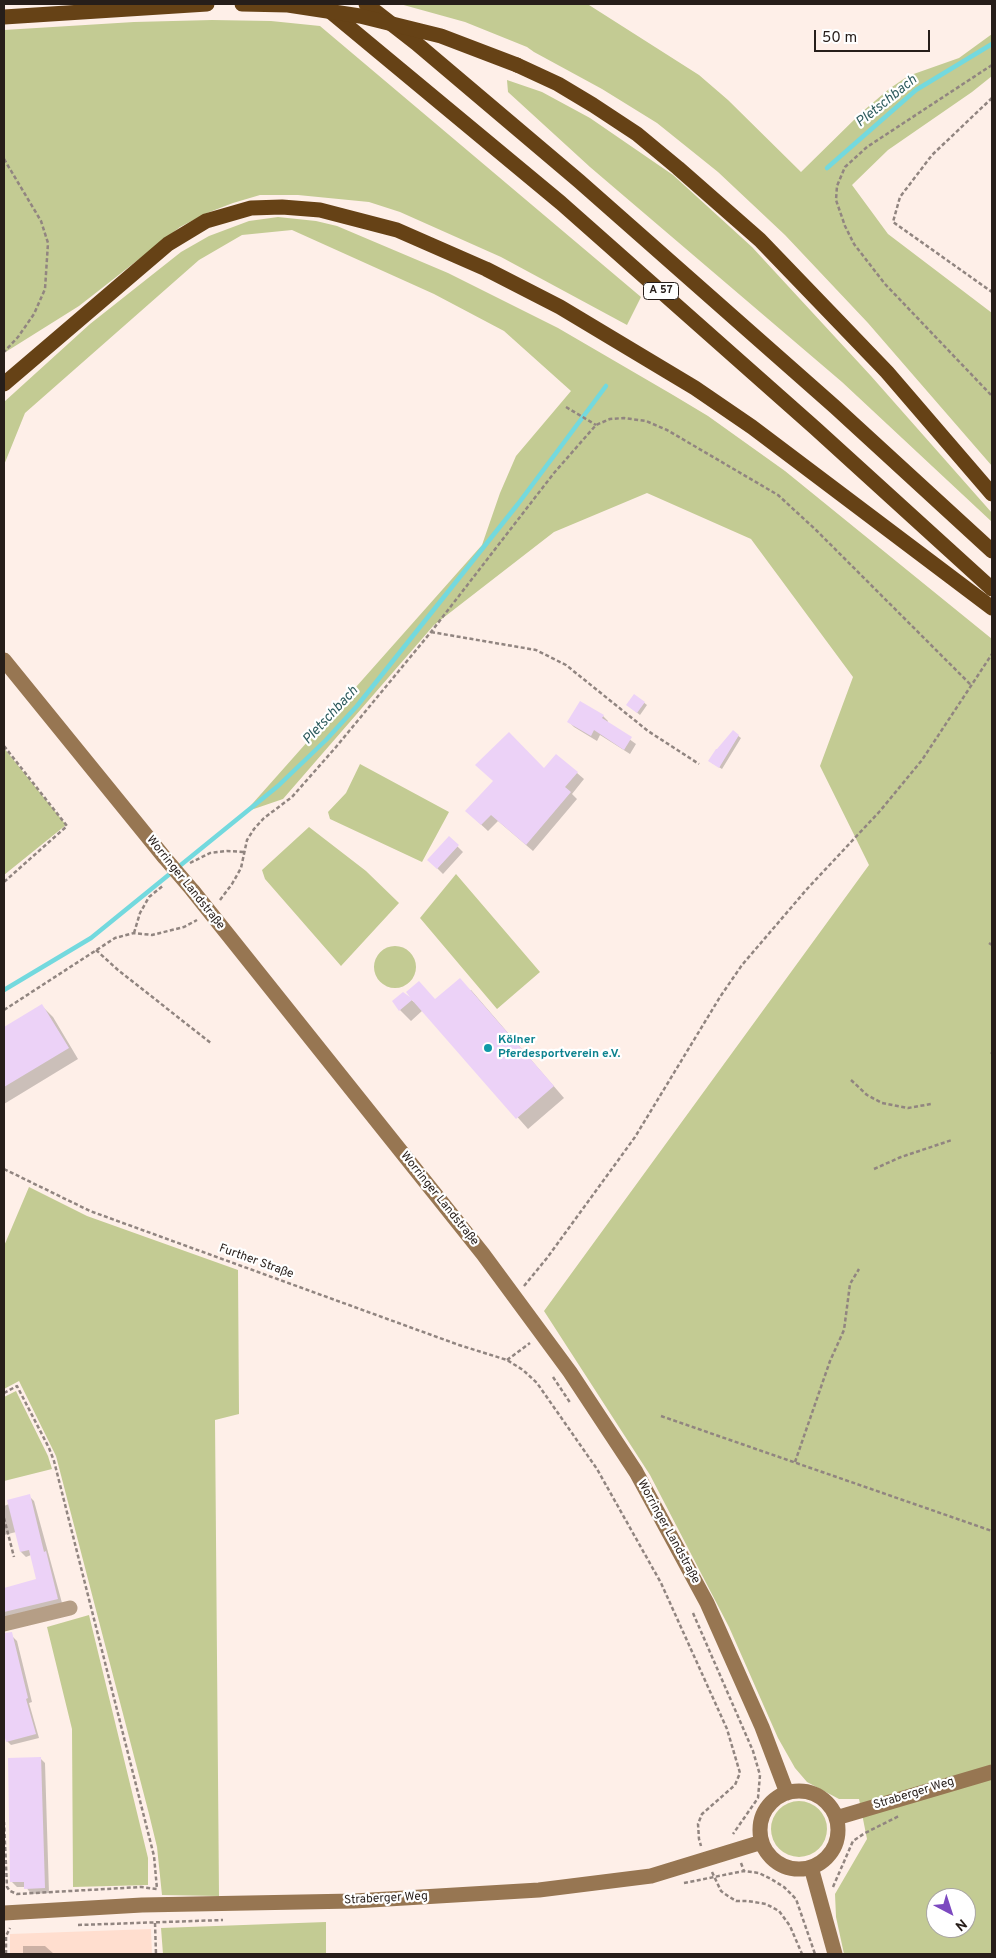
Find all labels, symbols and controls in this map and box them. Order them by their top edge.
scale bar [816,20,932,52]
text: 50 m [822,29,857,48]
water label: Pletschbach [853,72,921,132]
road number: A 57 [644,282,678,300]
water label: Pletschbach [300,683,362,749]
street label: Worringer Landstraße [143,833,227,933]
place label: Kölner Pferdesportverein e.V. [498,1034,620,1062]
marker: Kölner Pferdesportverein e.V. [482,1042,494,1054]
street label: Worringer Landstraße [397,1149,481,1249]
street label: Further Straße [217,1242,295,1282]
street label: Worringer Landstraße [633,1477,703,1587]
street label: Straberger Weg [872,1775,956,1813]
north arrow [926,1888,976,1938]
street label: Straberger Weg [344,1890,428,1908]
text: N [951,1914,970,1934]

